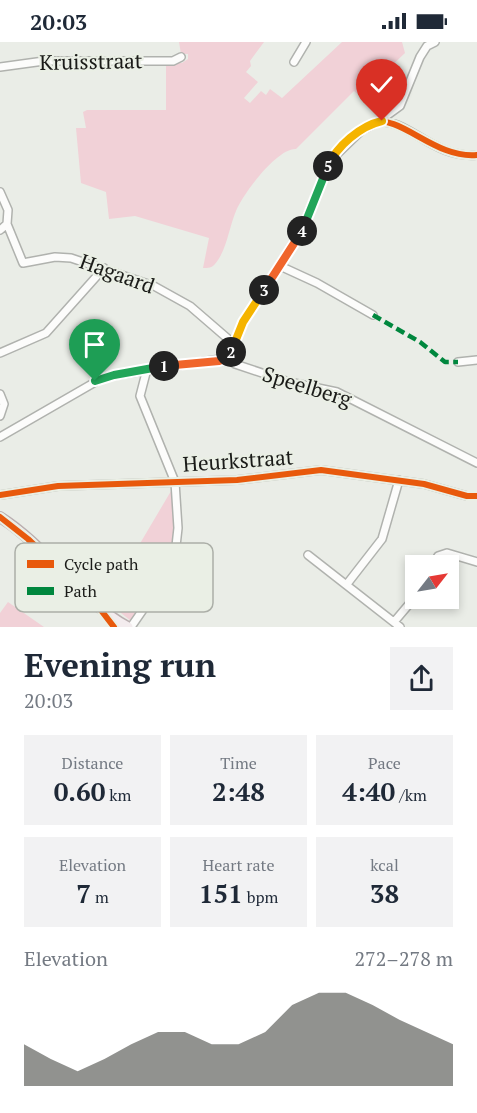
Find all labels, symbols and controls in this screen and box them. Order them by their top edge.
text: 20:03 [30,7,87,36]
street label: Kruisstraat [39,46,143,76]
pin [356,59,407,121]
icon: check [365,68,398,101]
pin: 5 [313,151,343,181]
text: 5 [323,155,333,177]
pin: 4 [287,216,317,246]
text: 4 [297,220,307,242]
street label: Hagaard [76,247,159,300]
pin: 3 [249,275,279,305]
text: 3 [259,279,269,301]
pin [69,319,120,381]
icon: arrive [78,328,111,361]
pin: 2 [216,337,246,367]
text: 2 [226,341,236,363]
pin: 1 [149,351,179,381]
text: 1 [159,355,169,377]
street label: Speelberg [259,359,356,413]
street label: Heurkstraat [182,442,294,478]
legend [15,543,213,612]
text: Cycle path [64,553,139,575]
north arrow [405,555,459,609]
map controls [405,555,459,609]
text: Path [64,580,98,602]
text: Evening run [24,643,216,686]
button: share [390,647,453,710]
text: 20:03 [24,687,73,714]
text: Distance [62,752,123,774]
text: Time [220,752,257,774]
text: Pace [368,752,401,774]
text: 0.60 [54,774,105,808]
text: 2:48 [212,774,265,808]
text: 4:40 [342,774,395,808]
text: km [105,784,131,806]
text: /km [395,784,427,806]
text: Elevation [59,854,126,876]
text: Heart rate [203,854,274,876]
text: kcal [370,854,399,876]
text: 7 [76,876,91,910]
text: 151 [199,876,243,910]
text: 38 [370,876,399,910]
text: m [91,886,109,908]
text: bpm [243,886,278,908]
text: Elevation [24,945,108,972]
text: 272–278 m [354,945,453,972]

